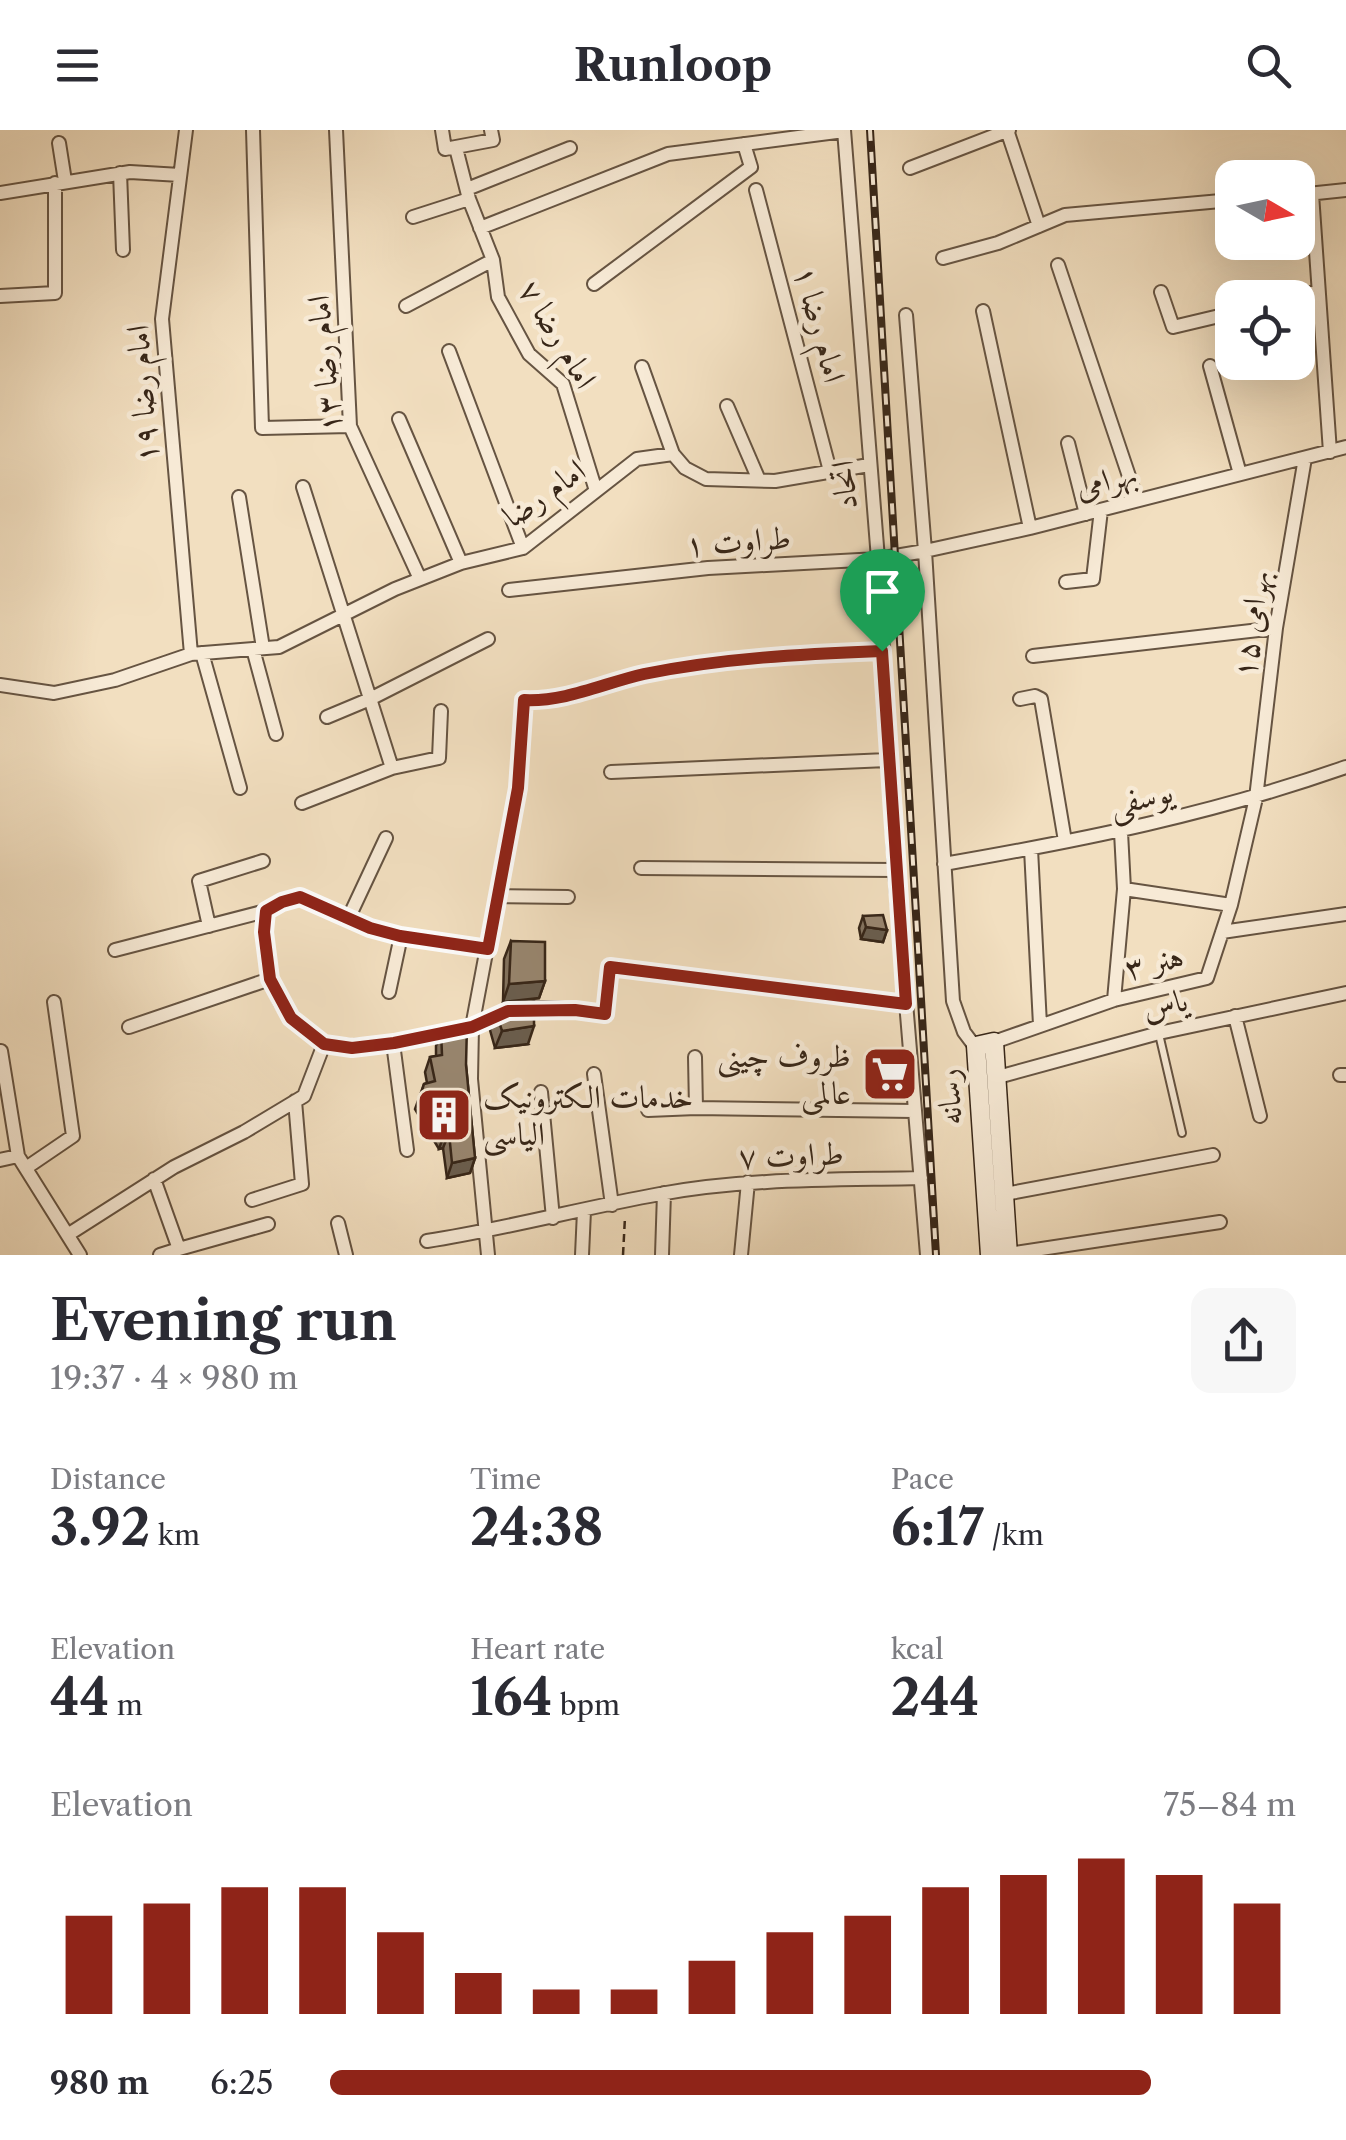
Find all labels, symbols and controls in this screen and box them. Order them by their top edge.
text: Runloop [574,37,772,93]
icon: menu [50,38,105,93]
icon: search [1241,38,1296,93]
north arrow [1215,160,1315,260]
map controls [1215,160,1315,380]
street label: امام رضا ۱ [777,261,855,389]
street label: امام رضا ۷ [503,273,606,400]
button: locate [1215,280,1315,380]
street label: امام رضا ۱۳ [298,293,358,435]
street label: امام رضا ۱۹ [117,323,175,464]
street label: امام رضا [495,450,598,542]
street label: بهرامی [1071,453,1142,508]
street label: اتحاد [822,459,865,511]
street label: طراوت ۱ [684,517,792,566]
pin [840,549,925,652]
icon: arrive [855,564,910,619]
street label: بهرامی ۱۵ [1224,568,1279,681]
street label: یوسفی [1105,771,1179,828]
street label: هنر ۳ [1121,936,1187,987]
street label: یاس [1139,979,1193,1029]
place label: ظروف چینی عالمی [717,1036,851,1115]
supermarket icon: ظروف چینی عالمی [860,1044,920,1104]
street label: رسانه [927,1068,970,1127]
place label: خدمات الکترونیک الیاسی [483,1077,693,1157]
building icon: خدمات الکترونیک الیاسی [414,1085,474,1145]
street label: طراوت ۷ [737,1133,845,1178]
text: Evening run [50,1287,397,1354]
button: share [1191,1288,1296,1393]
text: 19:37 · 4 × 980 m [50,1358,298,1397]
text: Distance [50,1462,166,1496]
text: Time [470,1462,541,1496]
text: Pace [891,1462,954,1496]
text: 3.92 [50,1496,150,1558]
text: 24:38 [470,1496,603,1558]
text: 6:17 [891,1496,984,1558]
text: km [150,1518,200,1552]
text: /km [984,1518,1044,1552]
text: Elevation [50,1632,175,1666]
text: Heart rate [470,1632,605,1666]
text: kcal [891,1632,944,1666]
text: 44 [50,1666,109,1728]
text: 164 [470,1666,552,1728]
text: 244 [891,1666,979,1728]
text: m [109,1688,143,1722]
text: bpm [552,1688,620,1722]
text: Elevation [50,1785,193,1824]
text: 75–84 m [1163,1785,1296,1824]
text: 980 m [50,2063,149,2102]
text: 6:25 [210,2063,274,2102]

